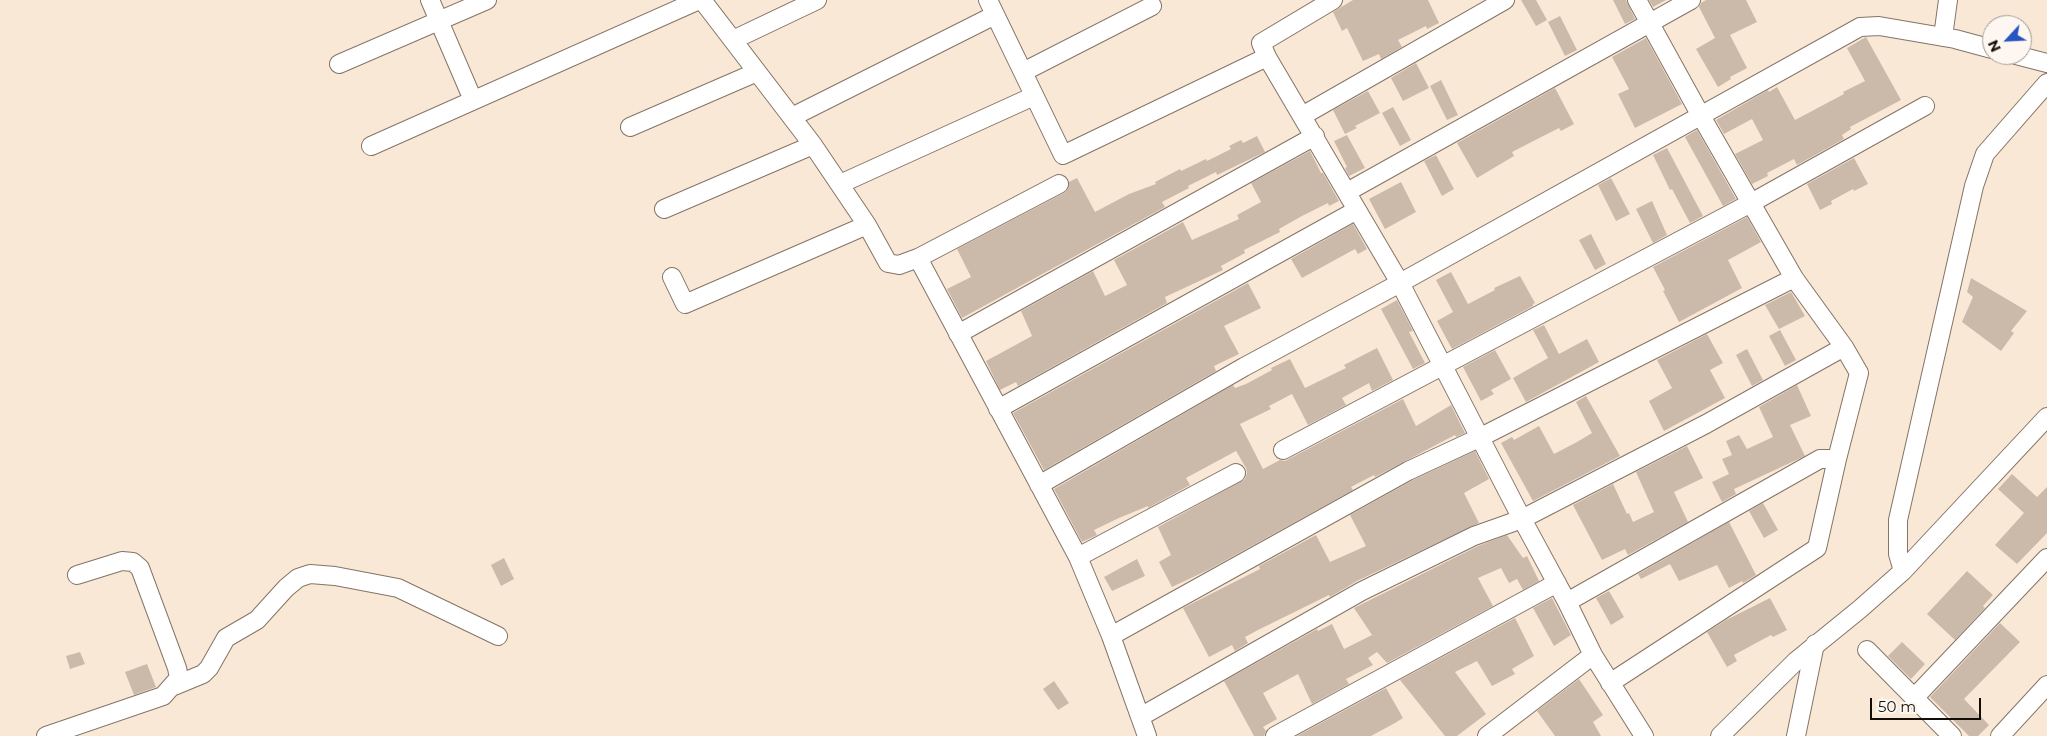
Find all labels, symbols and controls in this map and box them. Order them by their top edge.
north arrow [1982,15,2032,65]
text: N [1984,37,2005,55]
scale bar [1872,688,1983,720]
text: 50 m [1878,697,1916,716]

